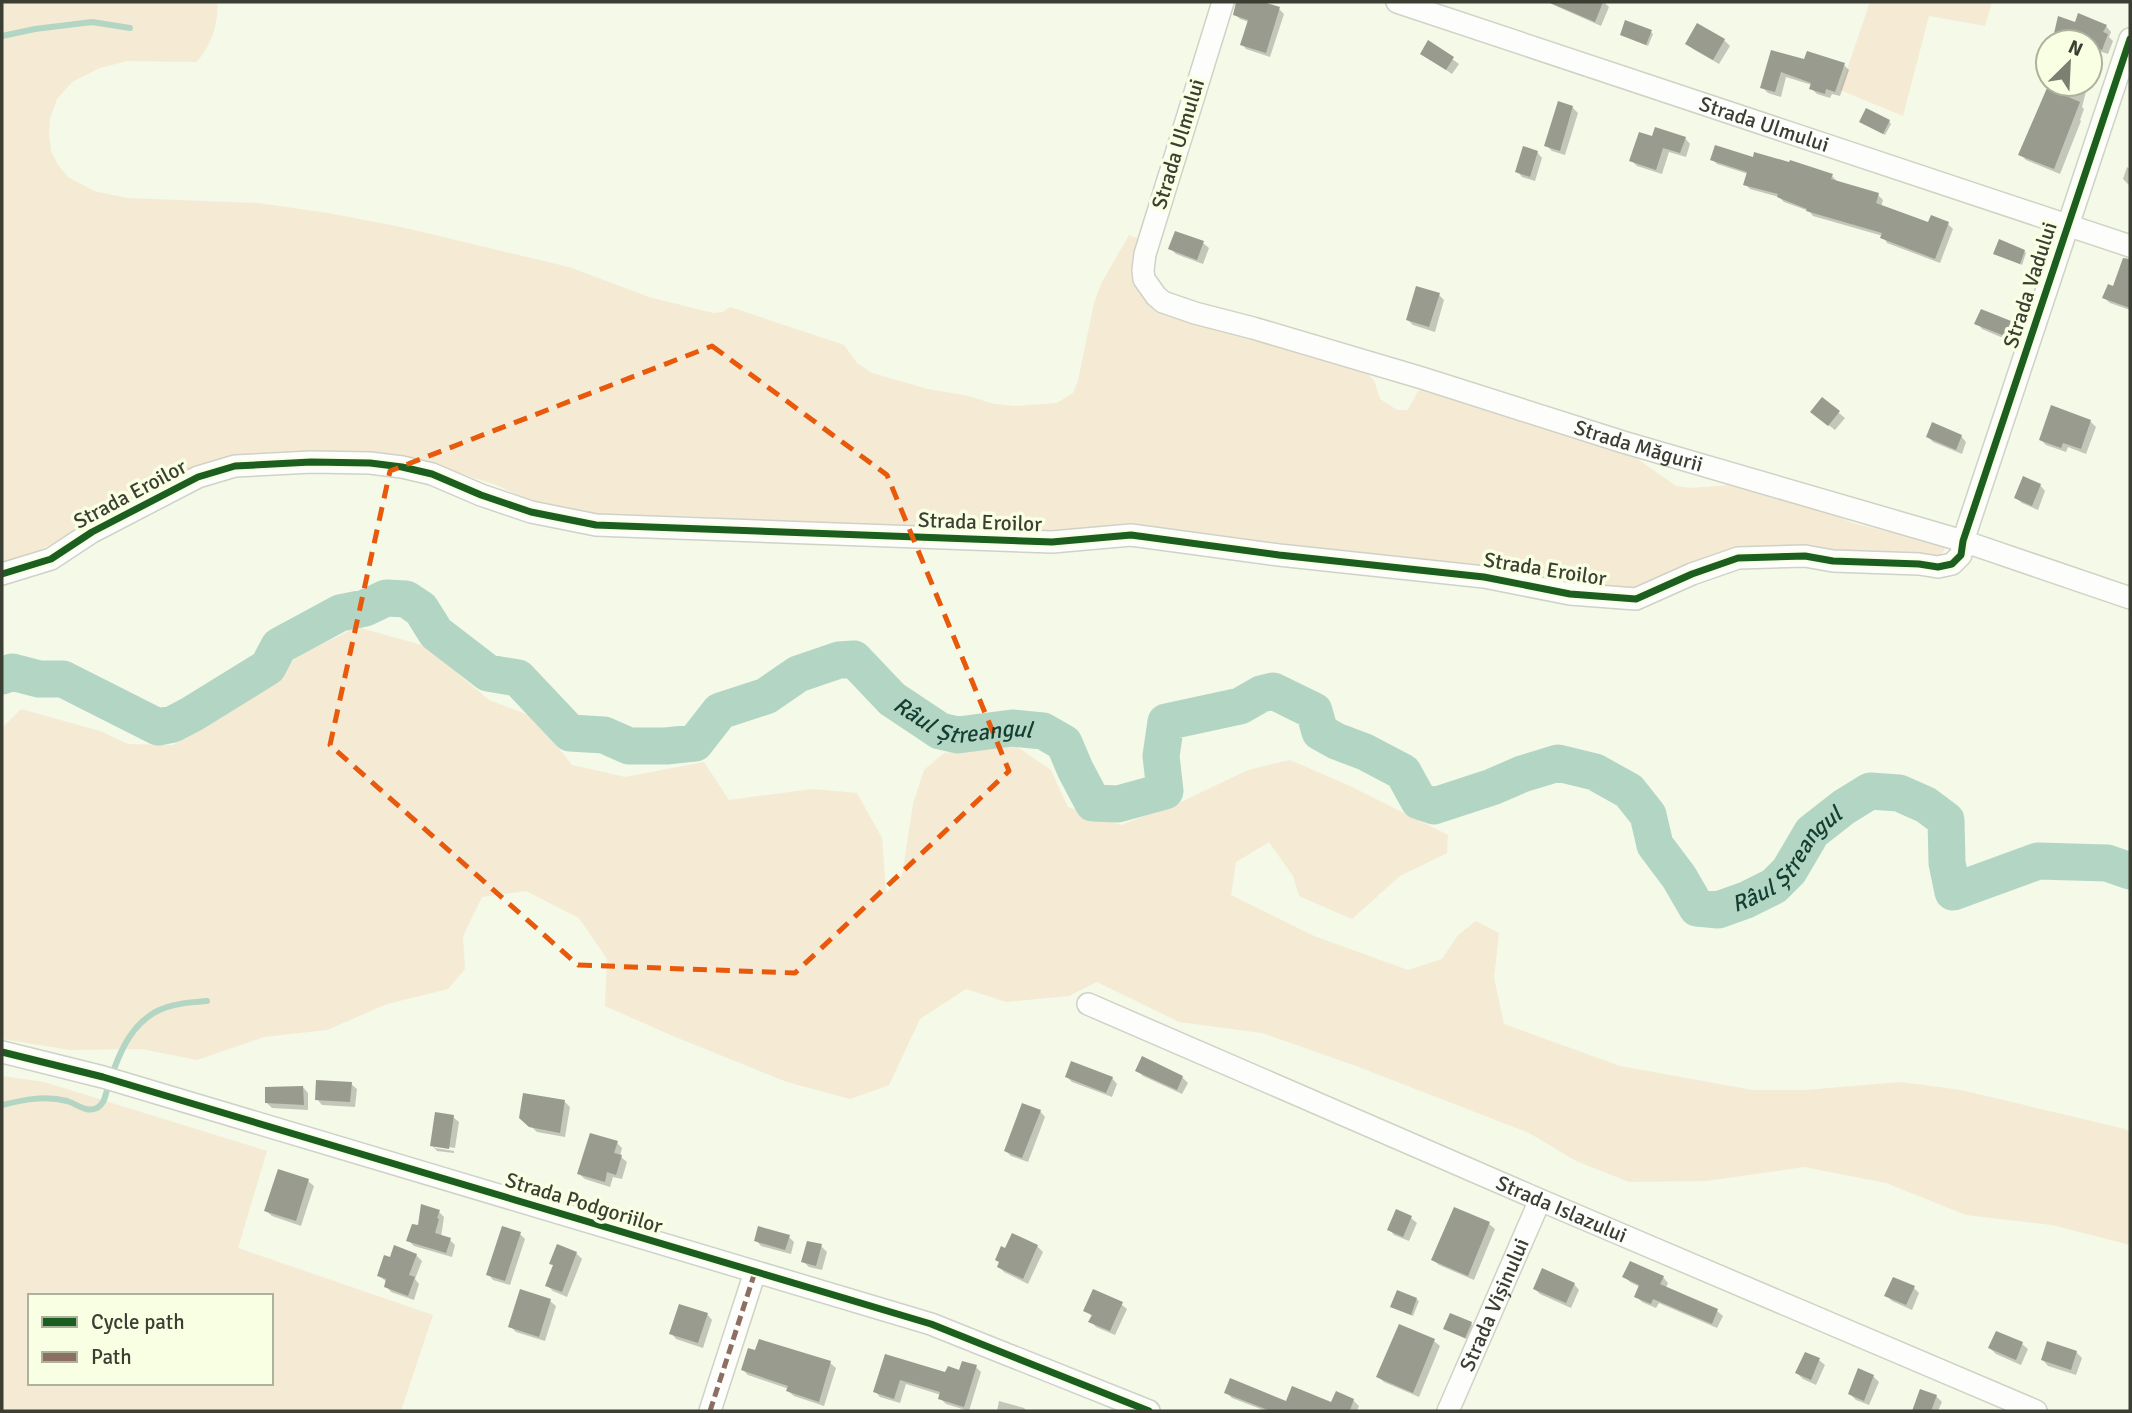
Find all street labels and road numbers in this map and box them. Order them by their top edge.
street label: Strada Ulmului [1146,76,1210,212]
street label: Strada Ulmului [1696,91,1832,158]
street label: Strada Vadului [1997,219,2063,351]
street label: Strada Măgurii [1571,414,1706,478]
street label: Strada Eroilor [69,453,191,535]
street label: Strada Eroilor [918,507,1043,537]
street label: Strada Eroilor [1482,546,1609,592]
street label: Strada Podgoriilor [502,1167,666,1239]
street label: Strada Islazului [1492,1170,1631,1248]
street label: Strada Vișinului [1454,1234,1535,1375]

